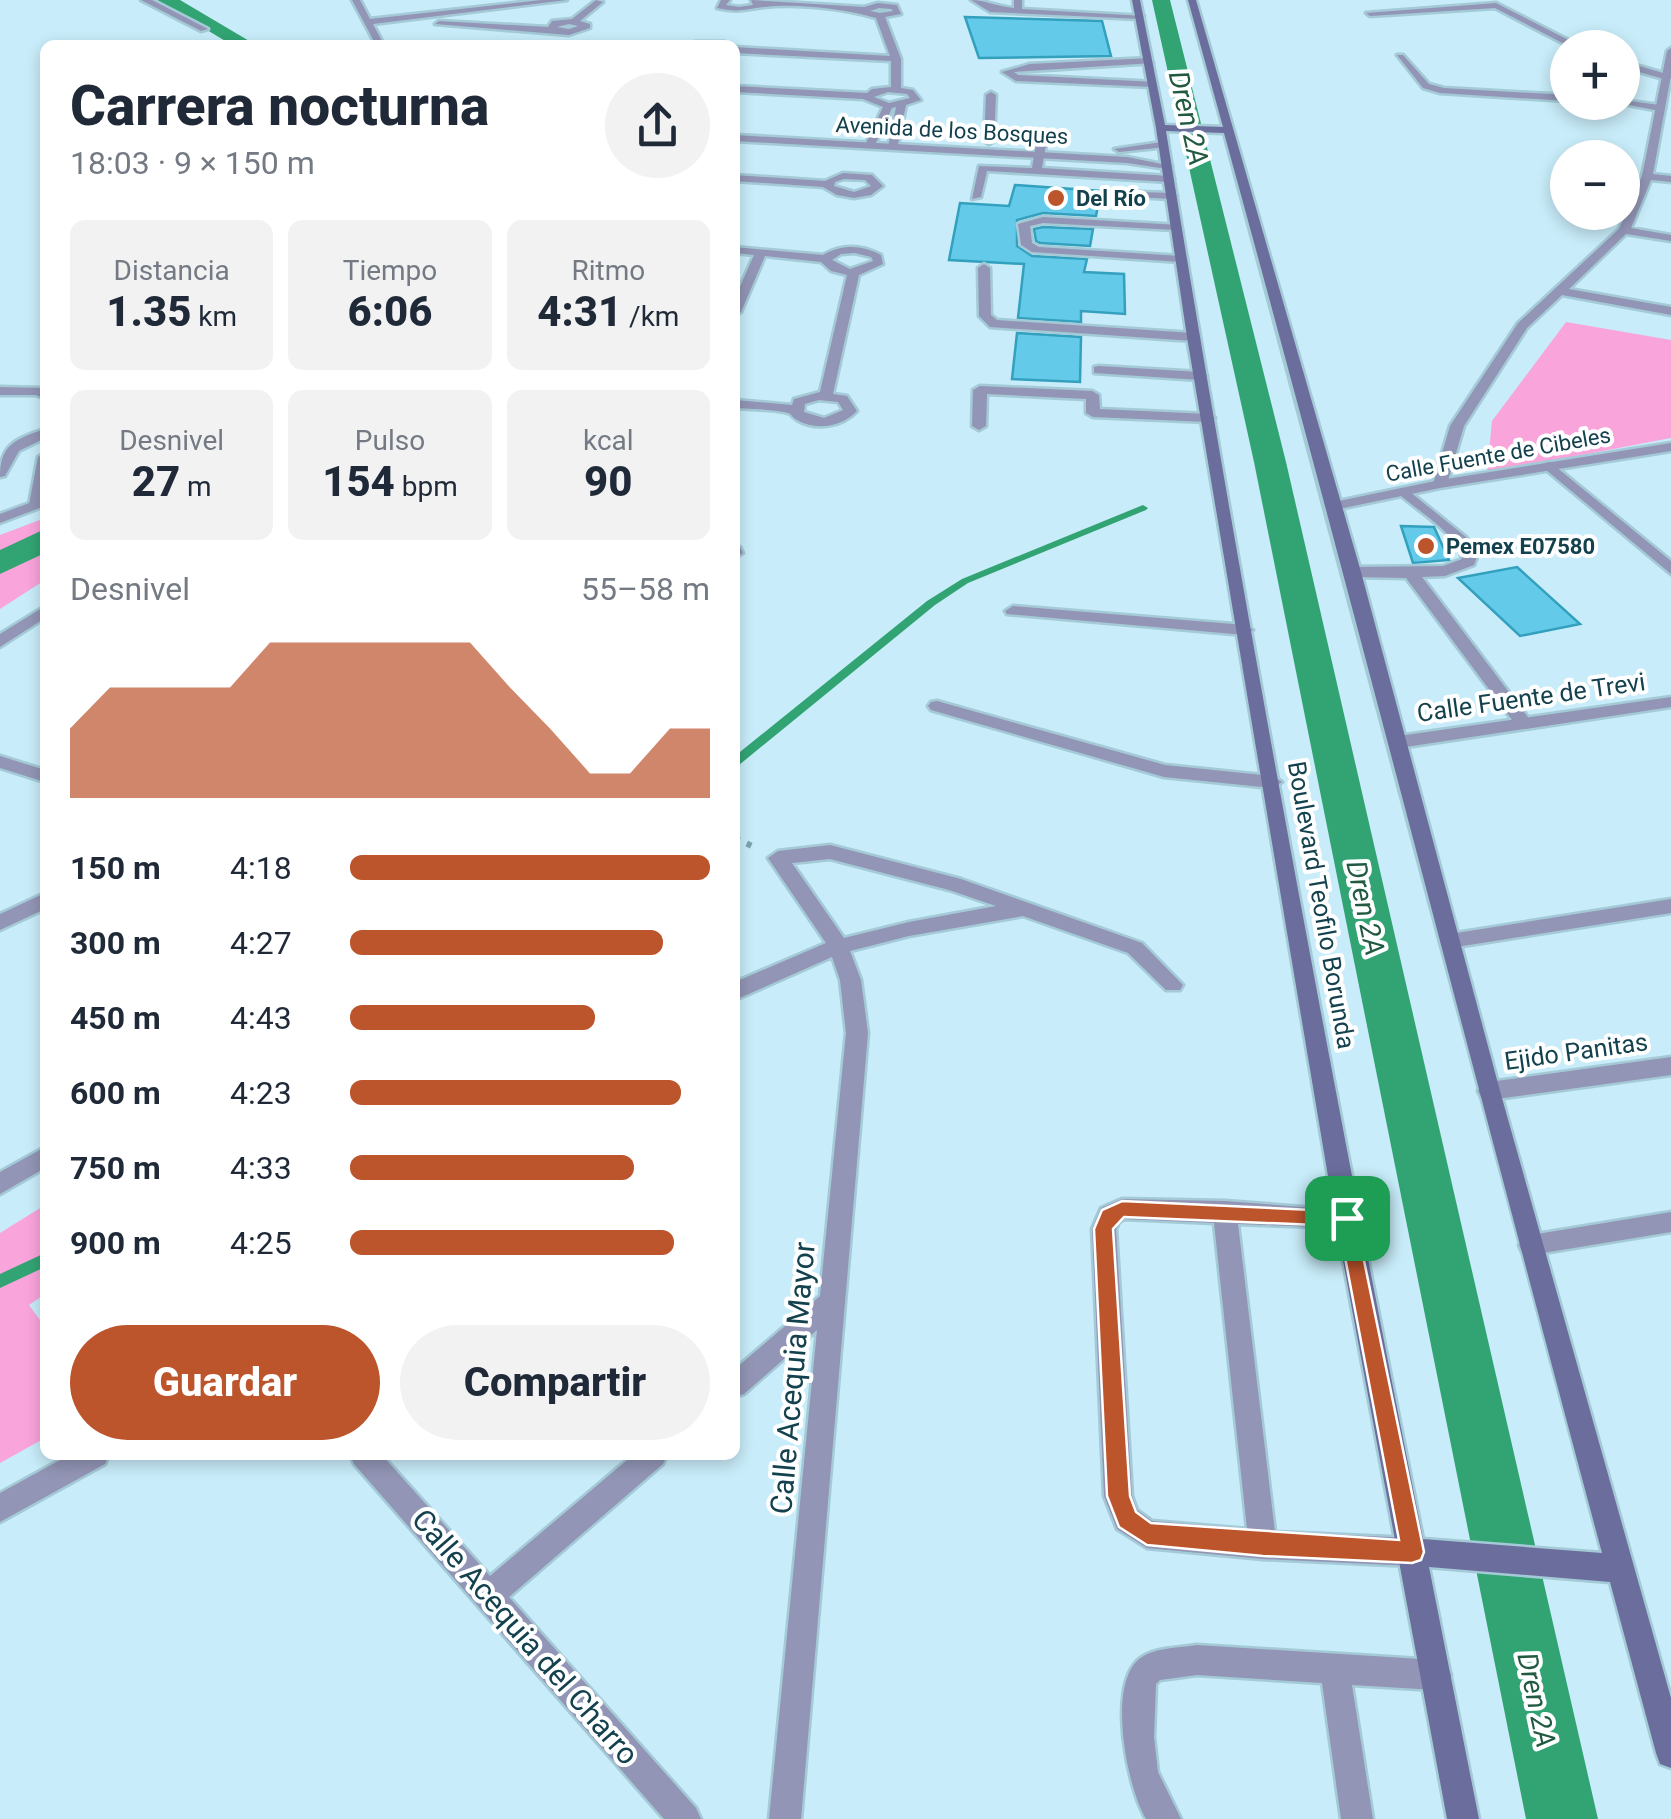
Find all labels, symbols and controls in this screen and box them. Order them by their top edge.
map controls [1550,30,1640,230]
button: + [1550,30,1640,120]
water label: Dren 2A [1162,68,1215,169]
button: share [605,73,710,178]
text: Carrera nocturna [70,74,489,138]
street label: Avenida de los Bosques [835,112,1069,149]
button: − [1550,140,1640,230]
text: 18:03 · 9 × 150 m [70,144,315,182]
place label: Del Río [1076,186,1146,211]
marker: Del Río [1045,187,1067,209]
text: Distancia [114,254,230,287]
text: Tiempo [343,254,437,287]
text: Ritmo [571,254,645,287]
text: 1.35 [106,287,191,336]
text: 6:06 [348,287,432,336]
text: 4:31 [537,287,622,336]
text: km [191,300,237,333]
text: /km [622,300,679,333]
street label: Calle Fuente de Cibeles [1384,422,1612,487]
text: Desnivel [119,424,224,457]
text: Pulso [355,424,425,457]
text: kcal [583,424,634,457]
text: 27 [132,457,180,506]
text: 154 [322,457,395,506]
text: 90 [584,457,633,506]
text: m [180,470,212,503]
text: bpm [395,470,458,503]
place label: Pemex E07580 [1446,534,1595,559]
marker: Pemex E07580 [1415,535,1437,557]
text: Desnivel [70,570,190,608]
text: 55–58 m [581,570,710,608]
street label: Calle Fuente de Trevi [1415,667,1647,728]
street label: Boulevard Teofilo Borunda [1282,759,1361,1051]
text: 150 m [70,849,161,887]
text: 4:18 [230,849,292,887]
water label: Dren 2A [1339,858,1392,959]
text: 300 m [70,924,161,962]
text: 4:27 [230,924,292,962]
text: 450 m [70,999,161,1037]
text: 4:43 [230,999,292,1037]
street label: Ejido Panitas [1502,1027,1650,1076]
text: 600 m [70,1074,161,1112]
text: 4:23 [230,1074,292,1112]
text: 750 m [70,1149,161,1187]
text: 4:33 [230,1149,292,1187]
pin [1305,1176,1390,1261]
icon: arrive [1320,1191,1375,1246]
text: 900 m [70,1224,161,1262]
text: 4:25 [230,1224,292,1262]
street label: Calle Acequia Mayor [763,1240,822,1516]
button: Guardar [70,1325,380,1440]
button: Compartir [400,1325,710,1440]
street label: Calle Acequia del Charro [405,1502,646,1771]
water label: Dren 2A [1510,1650,1563,1751]

